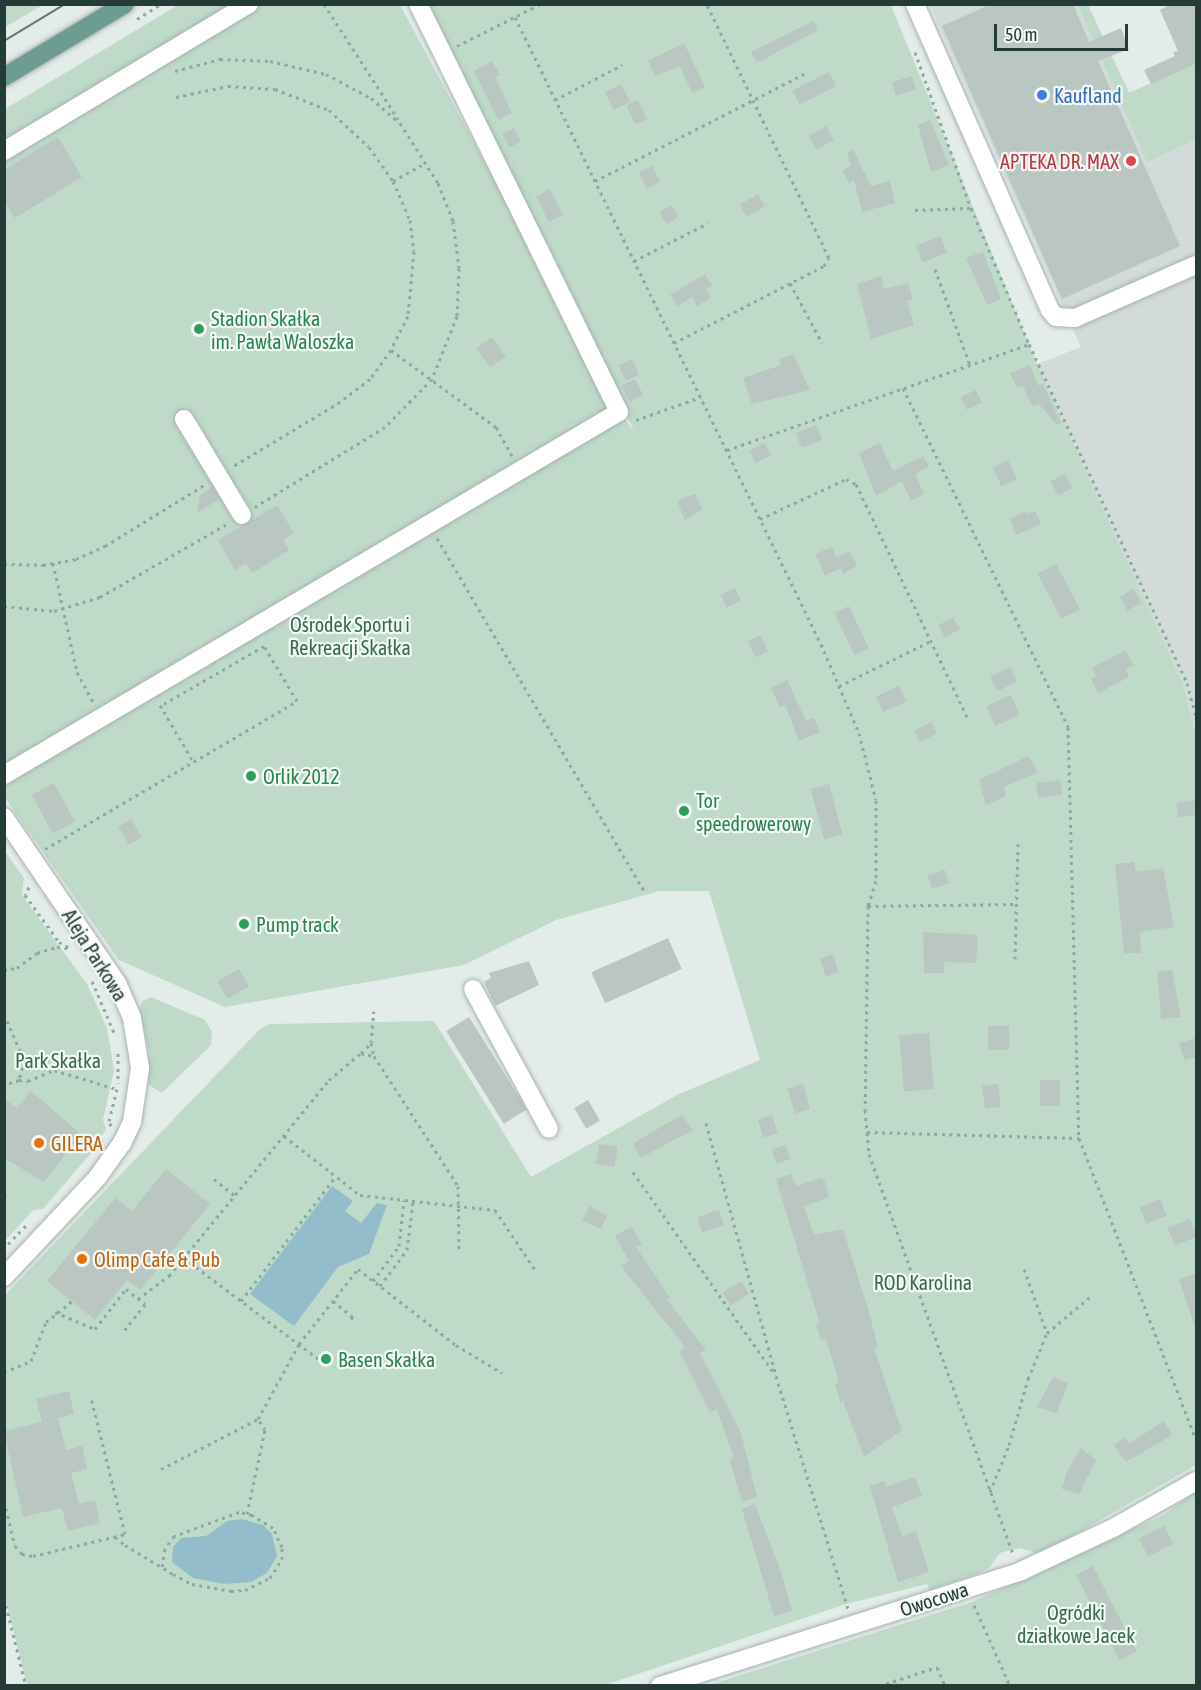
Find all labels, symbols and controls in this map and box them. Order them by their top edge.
scale bar [997,12,1130,50]
text: 50 m [1005,24,1037,45]
place label: Kaufland [1054,83,1122,107]
marker: Kaufland [1035,88,1049,102]
place label: APTEKA DR. MAX [1000,149,1119,173]
marker: APTEKA DR. MAX [1124,154,1138,168]
place label: Stadion Skałka im. Pawła Waloszka [211,306,354,353]
marker: Stadion Skałka im. Pawła Waloszka [192,322,206,336]
park label: Ośrodek Sportu i Rekreacji Skałka [289,612,411,659]
place label: Orlik 2012 [263,764,340,788]
marker: Orlik 2012 [244,769,258,783]
place label: Tor speedrowerowy [696,788,811,835]
marker: Tor speedrowerowy [677,804,691,818]
street label: Aleja Parkowa [57,905,133,1005]
place label: Pump track [256,912,339,936]
marker: Pump track [237,917,251,931]
park label: Park Skałka [15,1048,101,1072]
place label: GILERA [51,1131,103,1155]
marker: GILERA [32,1136,46,1150]
place label: Olimp Cafe & Pub [94,1247,220,1271]
marker: Olimp Cafe & Pub [75,1252,89,1266]
park label: ROD Karolina [874,1270,972,1294]
place label: Basen Skałka [338,1347,435,1371]
marker: Basen Skałka [319,1352,333,1366]
street label: Owocowa [897,1577,971,1621]
park label: Ogródki działkowe Jacek [1017,1601,1135,1648]

